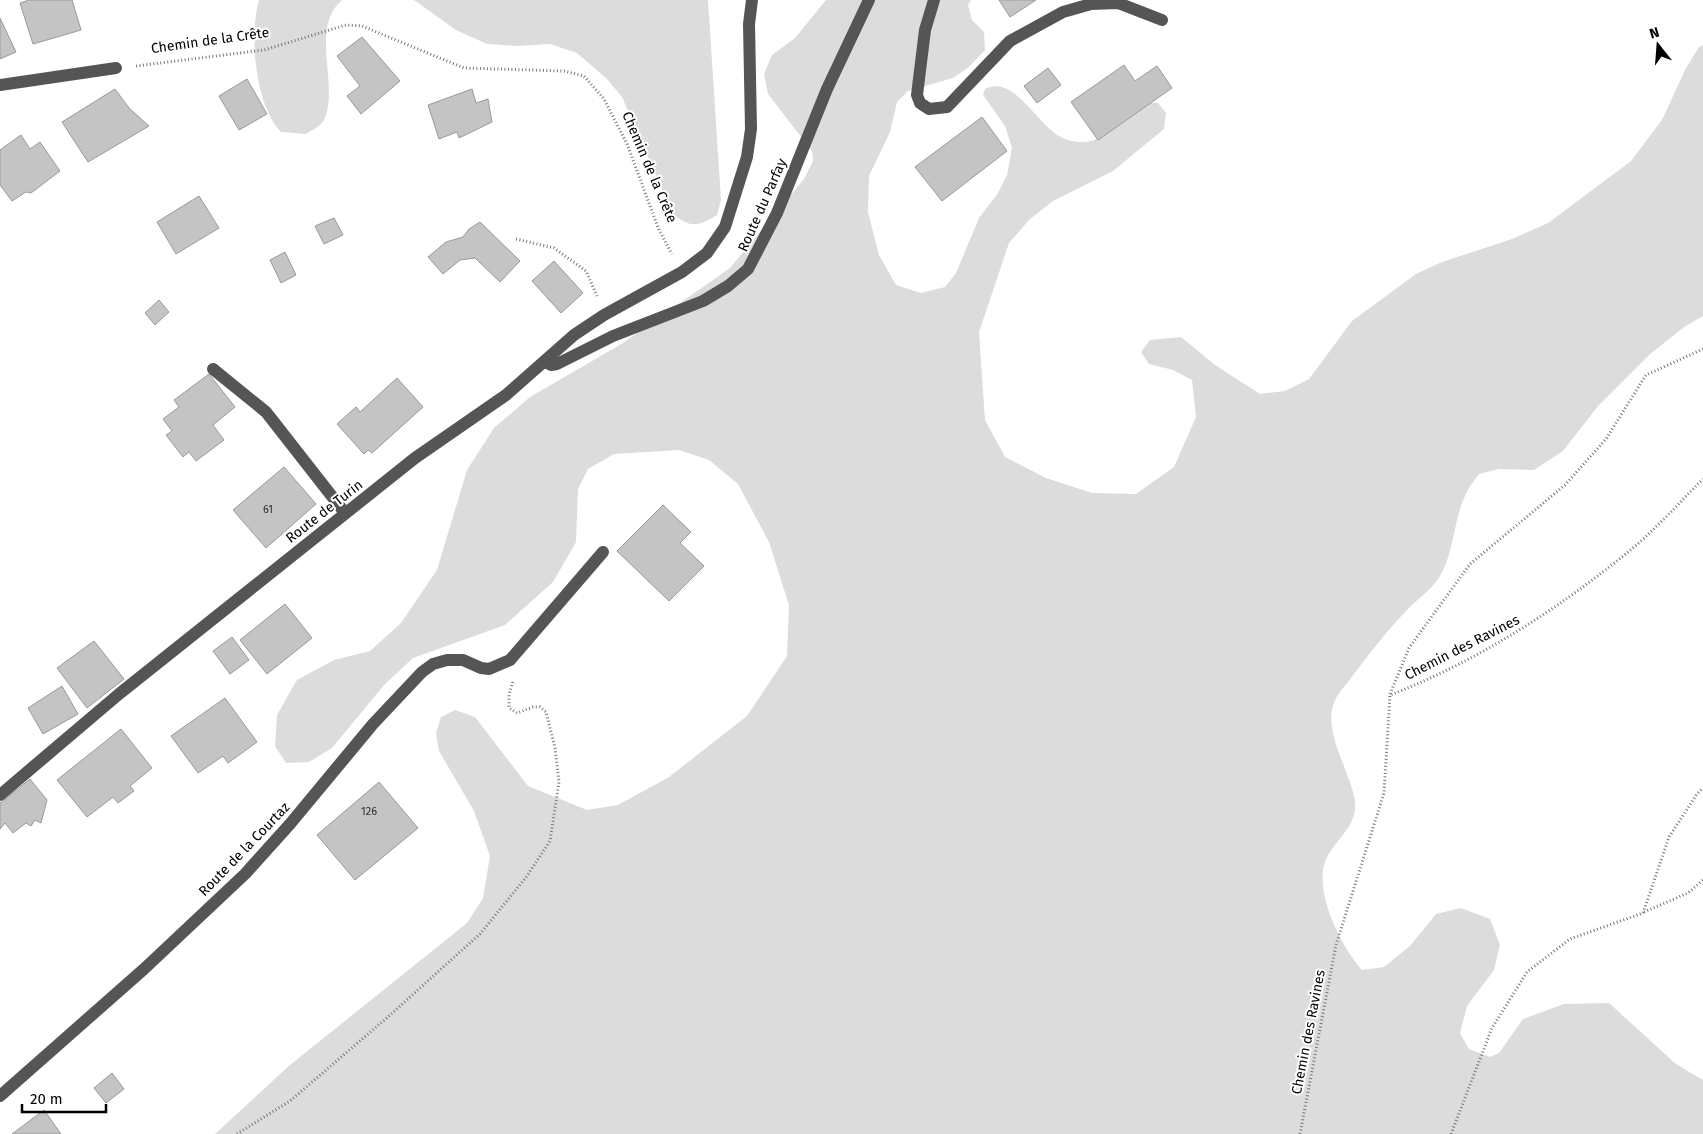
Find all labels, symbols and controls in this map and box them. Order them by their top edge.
north arrow [1633,20,1683,70]
street label: Chemin de la Crête [150,24,270,57]
text: N [1647,24,1661,43]
street label: Chemin de la Crête [618,109,681,225]
street label: Route du Parfay [734,156,791,254]
street label: Route de Turin [282,476,366,547]
house number: 61 [263,503,273,516]
street label: Chemin des Ravines [1402,611,1523,684]
street label: Route de la Courtaz [195,799,293,900]
house number: 126 [361,805,377,818]
street label: Chemin des Ravines [1288,968,1329,1096]
scale bar [22,1082,106,1114]
text: 20 m [30,1090,63,1108]

